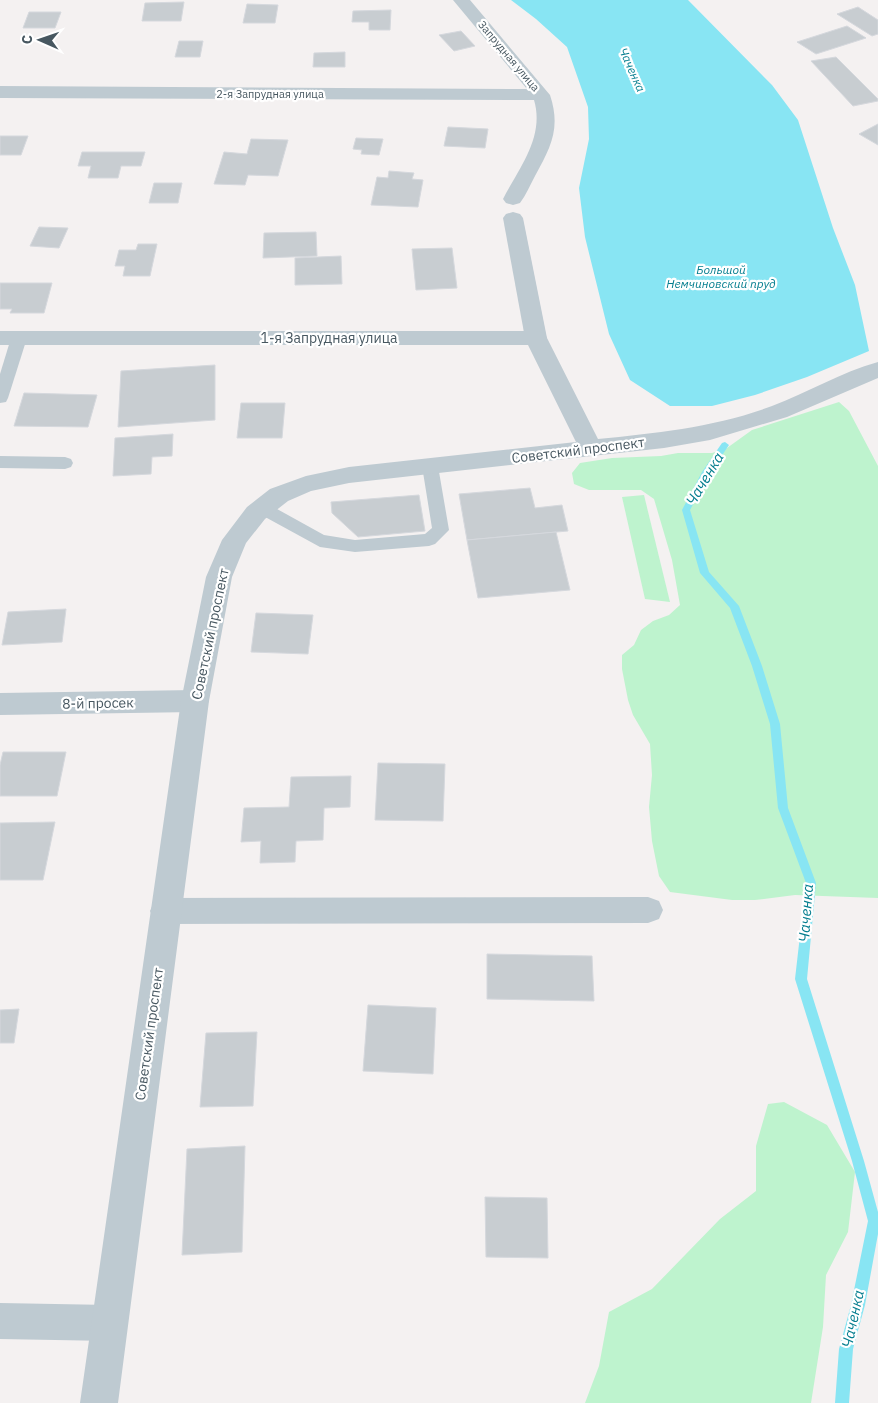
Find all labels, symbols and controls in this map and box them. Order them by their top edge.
north arrow [15,15,65,65]
street label: Запрудная улица [475,18,543,94]
text: С [18,35,36,44]
water label: Чаченка [616,45,649,94]
street label: 2-я Запрудная улица [216,87,324,101]
water label: Большой Немчиновский пруд [666,262,776,291]
street label: 1-я Запрудная улица [260,329,398,347]
street label: Советский проспект [510,433,646,467]
water label: Чаченка [681,449,728,509]
street label: Советский проспект [187,566,233,701]
street label: 8-й просек [62,693,134,713]
water label: Чаченка [794,883,817,943]
street label: Советский проспект [131,966,167,1102]
water label: Чаченка [837,1288,868,1349]

